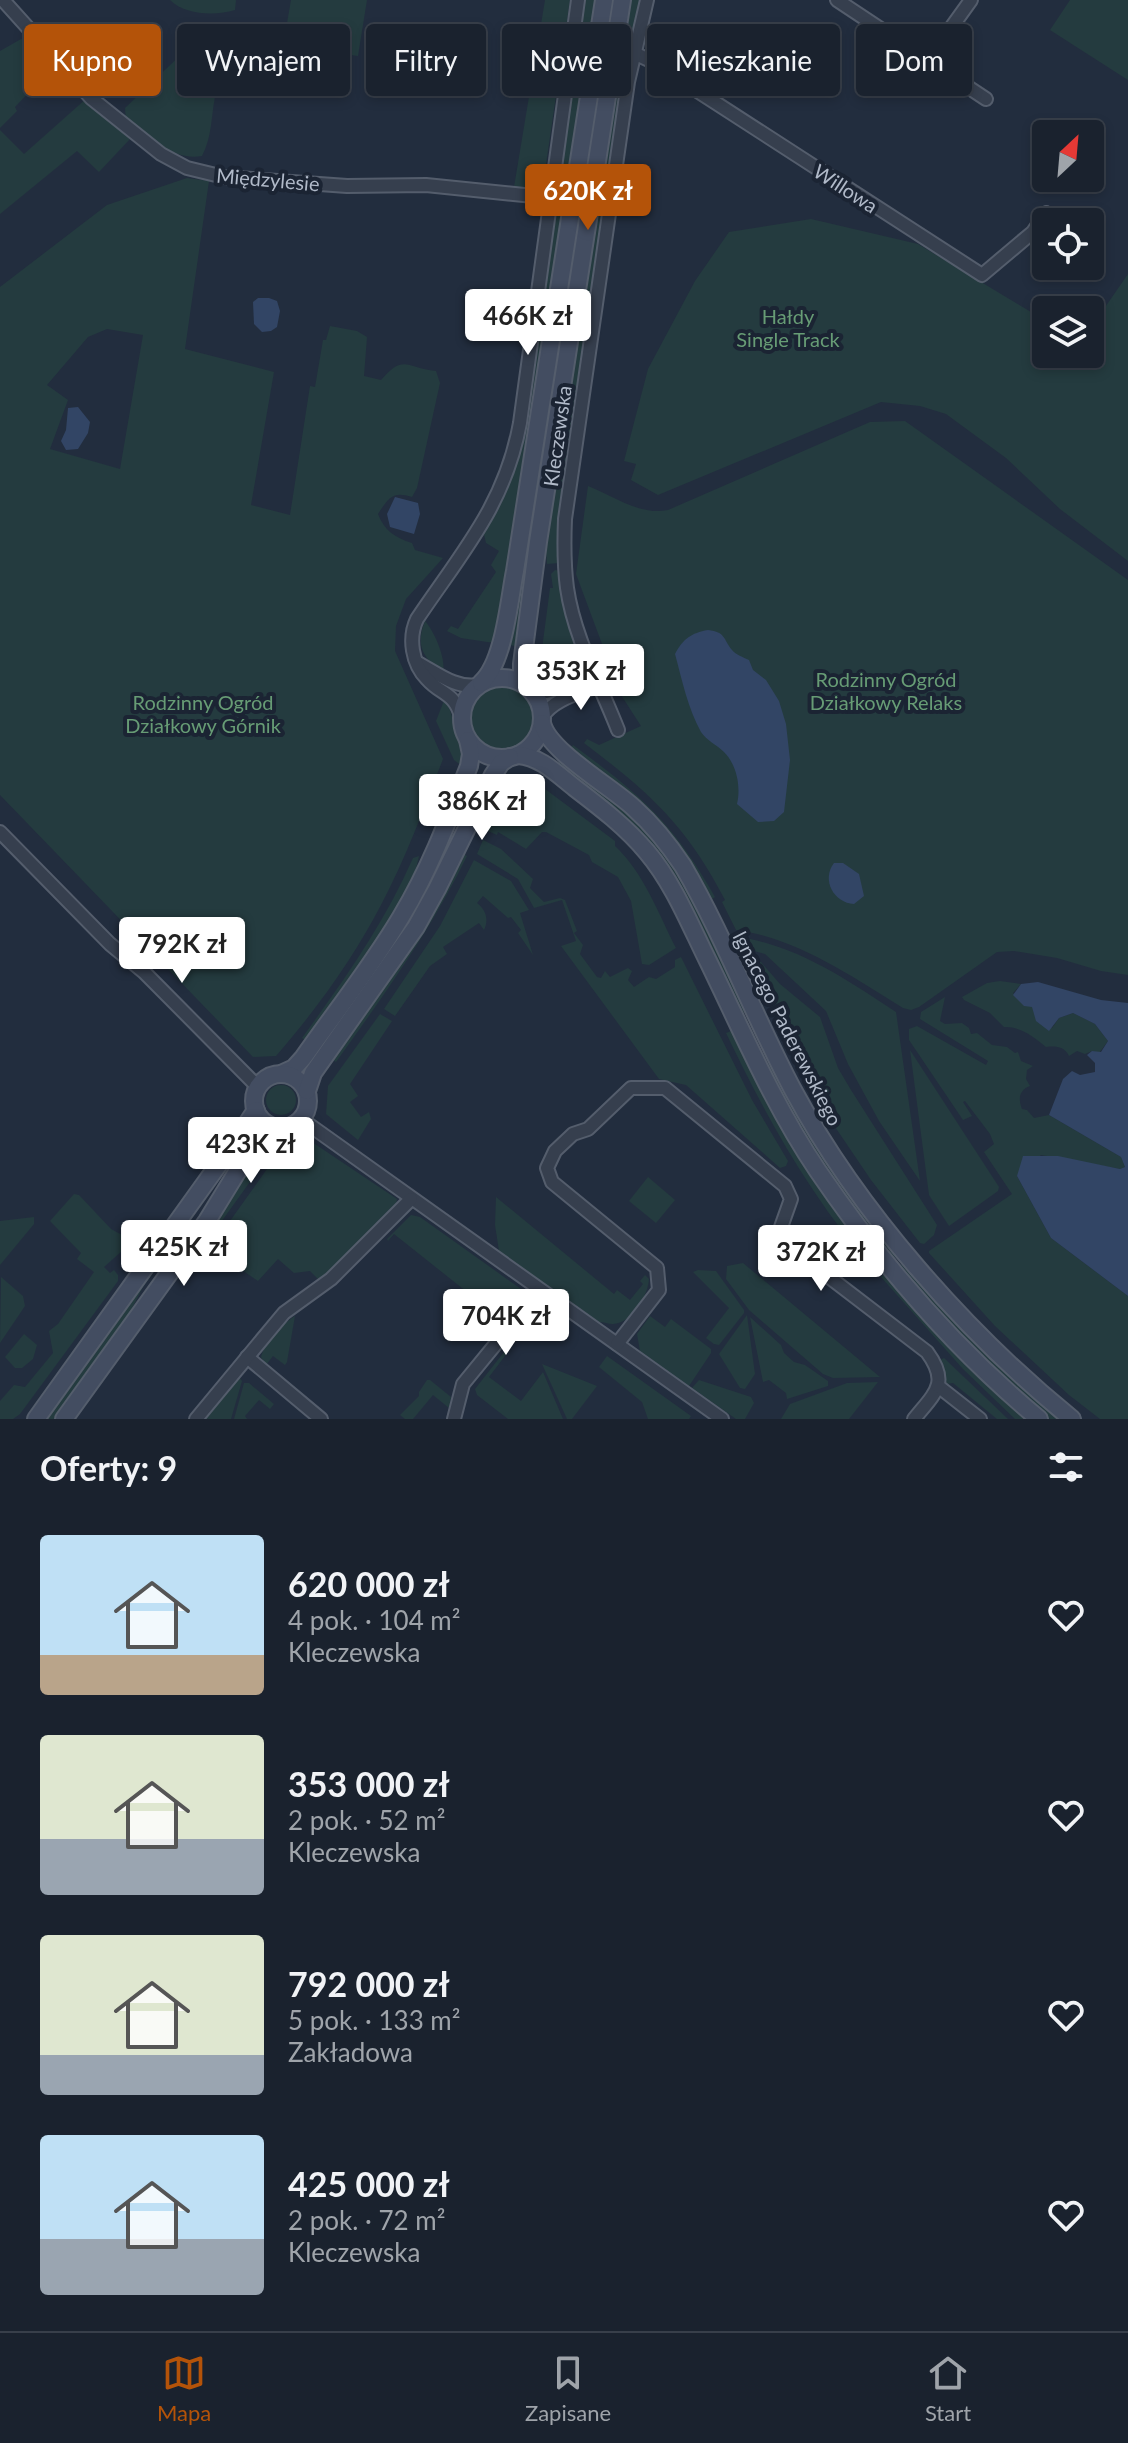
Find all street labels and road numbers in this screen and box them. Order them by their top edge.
street label: Willowa [809,158,883,218]
street label: Międzylesie [215,163,321,195]
street label: Kleczewska [538,384,576,488]
street label: Ignacego Paderewskiego [728,927,848,1129]

